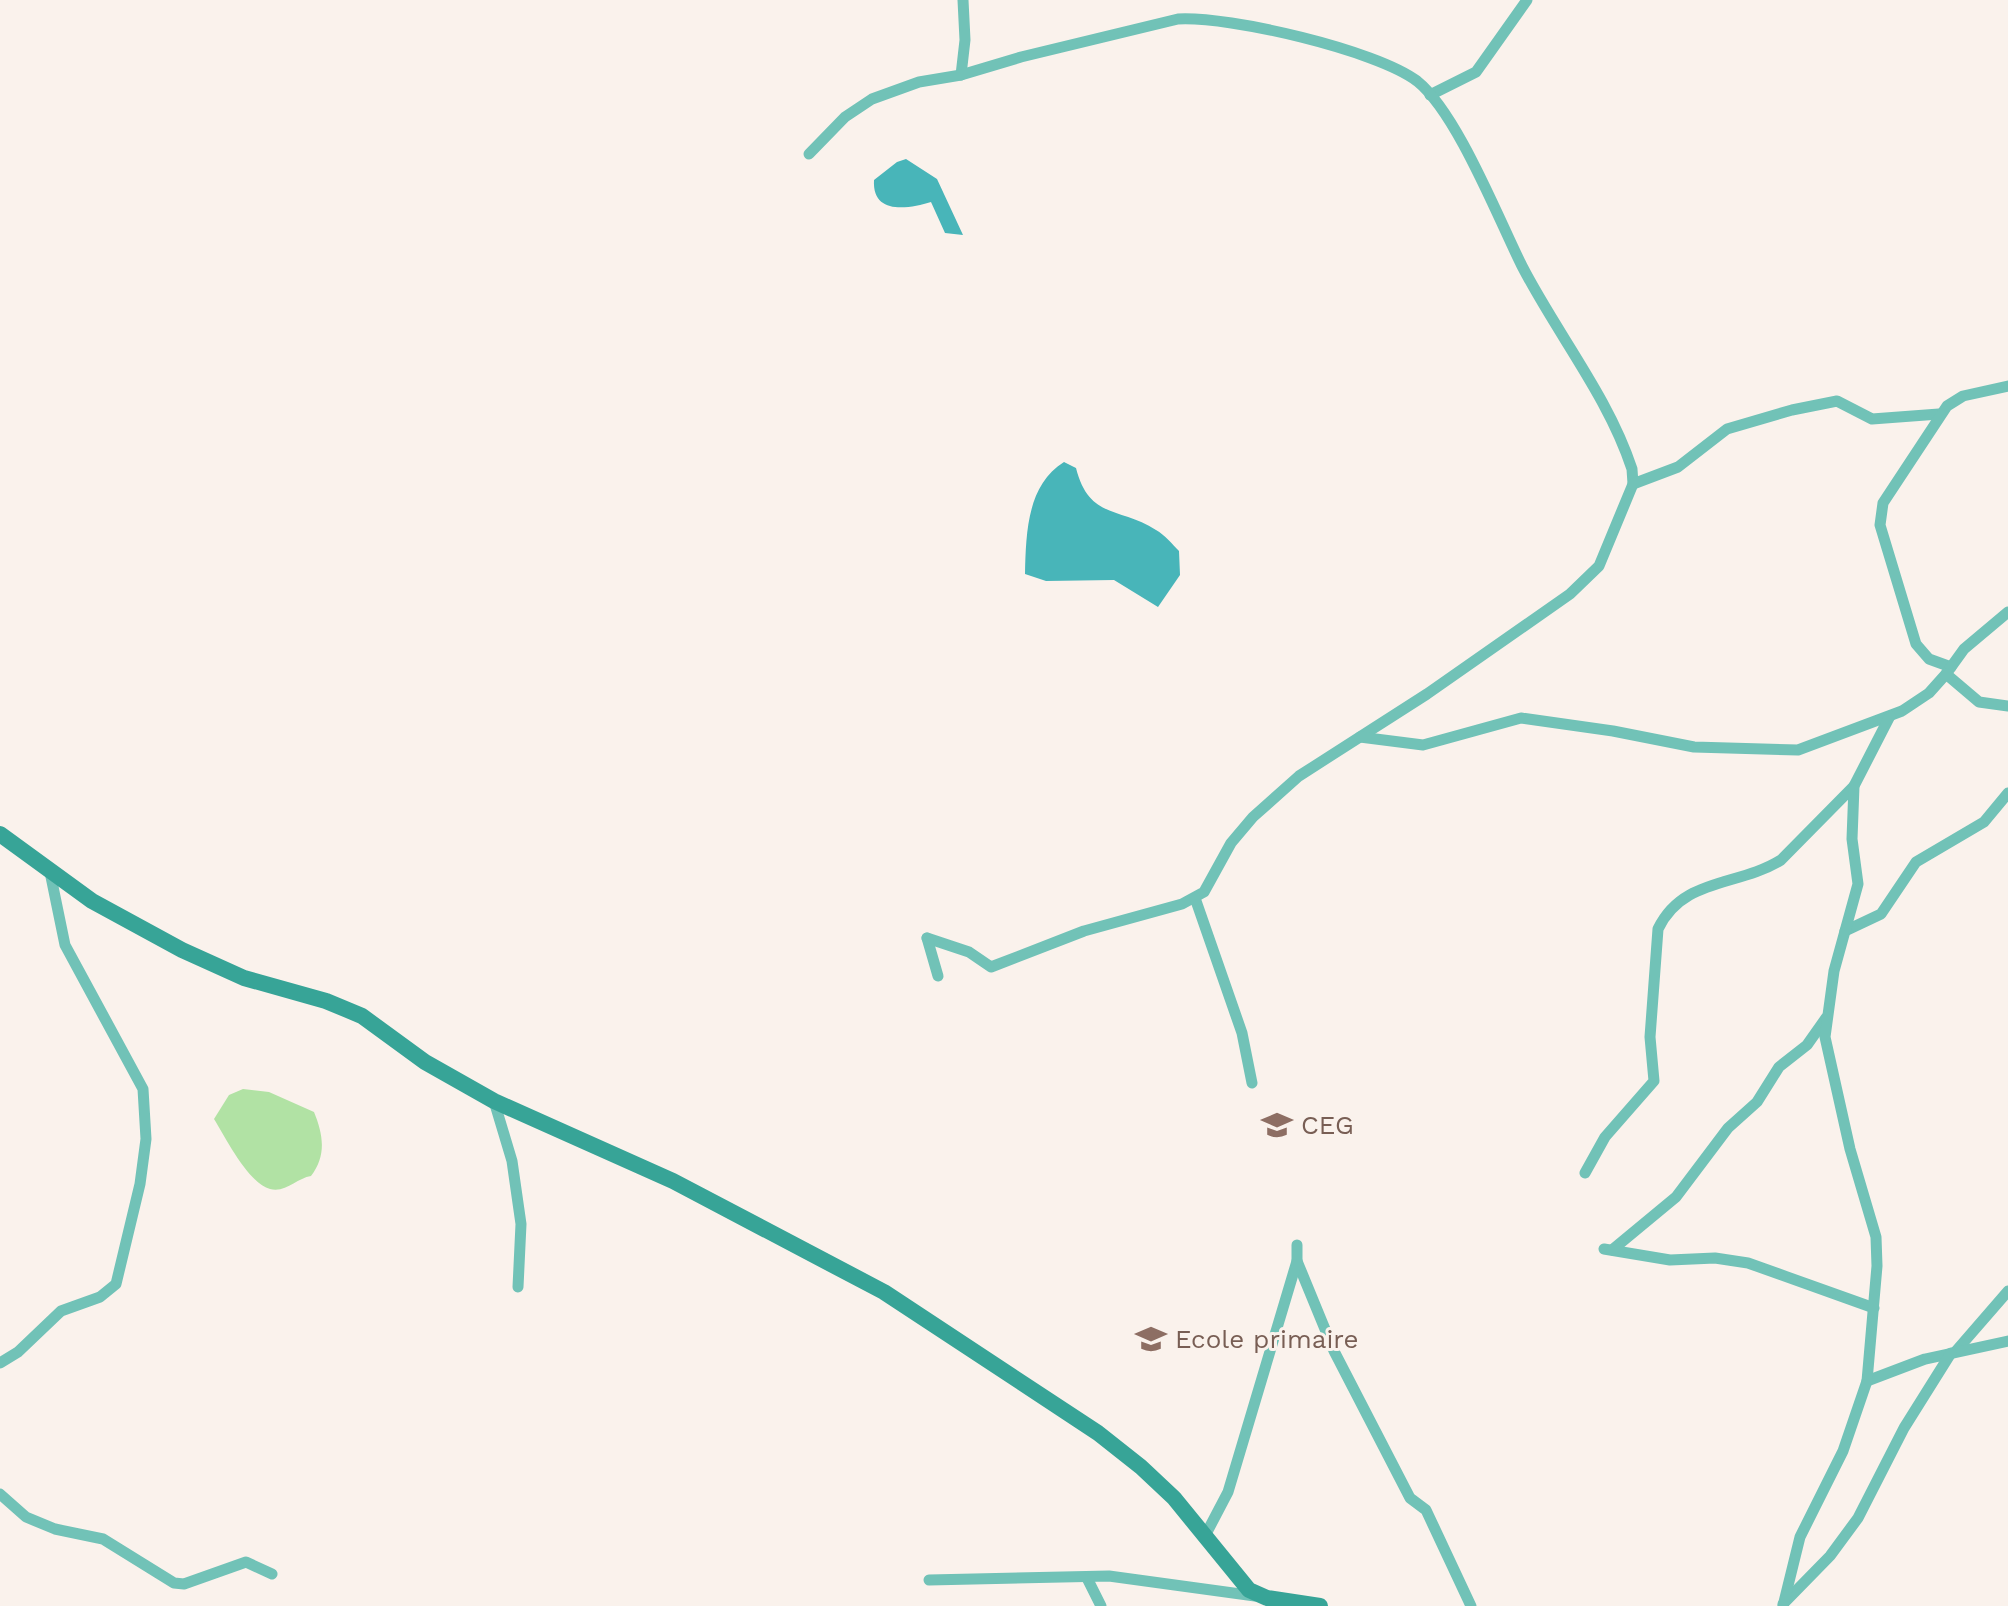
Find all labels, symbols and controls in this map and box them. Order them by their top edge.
school or university icon: CEG [1260,1108,1294,1142]
place label: CEG [1301,1110,1354,1140]
school or university icon: Ecole primaire [1134,1322,1168,1356]
place label: Ecole primaire [1175,1324,1359,1354]

